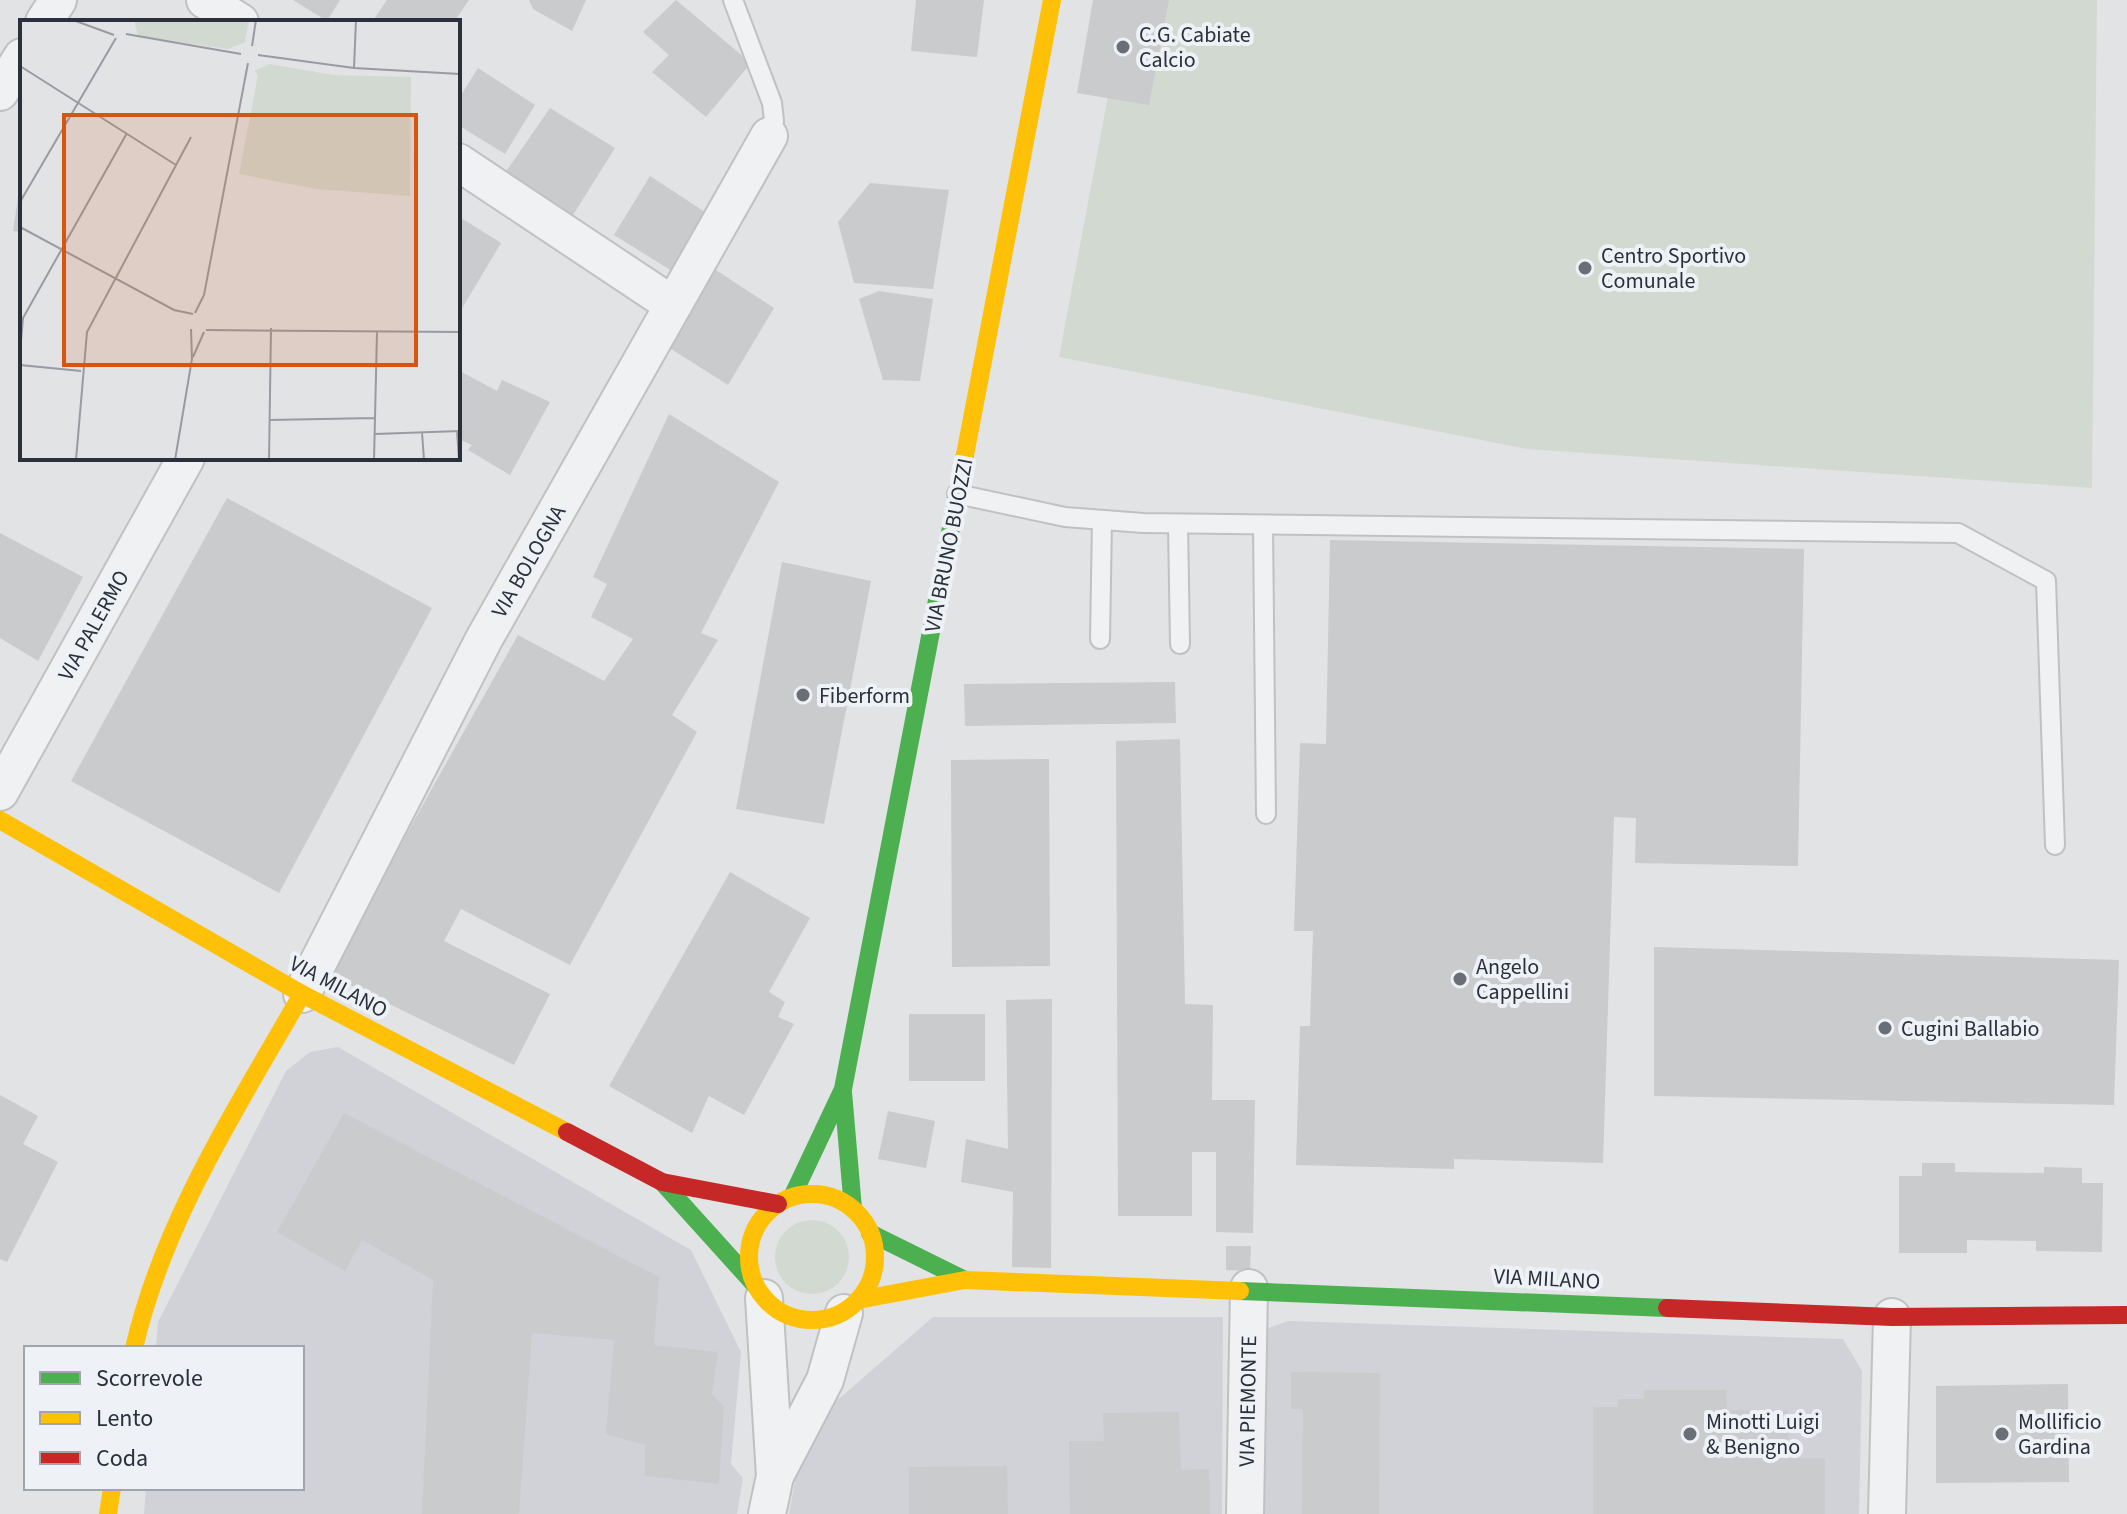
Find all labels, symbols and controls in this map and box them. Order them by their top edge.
place label: C.G. Cabiate Calcio [1139,19,1251,76]
inset map [20,20,460,460]
marker: C.G. Cabiate Calcio [1114,38,1132,56]
place label: Centro Sportivo Comunale [1601,240,1746,297]
marker: Centro Sportivo Comunale [1576,259,1594,277]
street label: VIA BRUNO BUOZZI [916,455,982,635]
street label: VIA BOLOGNA [484,499,574,624]
street label: VIA PALERMO [50,564,138,687]
place label: Fiberform [819,680,910,712]
marker: Fiberform [794,686,812,704]
street label: VIA MILANO [284,948,393,1026]
place label: Angelo Cappellini [1476,951,1569,1008]
marker: Angelo Cappellini [1451,970,1469,988]
place label: Cugini Ballabio [1901,1013,2040,1045]
marker: Cugini Ballabio [1876,1019,1894,1037]
street label: VIA MILANO [1493,1260,1601,1298]
street label: VIA PIEMONTE [1231,1335,1265,1467]
legend [24,1346,304,1490]
text: Scorrevole [96,1361,203,1396]
text: Lento [96,1401,153,1436]
place label: Minotti Luigi & Benigno [1706,1406,1820,1463]
place label: Mollificio Gardina [2018,1406,2102,1463]
marker: Minotti Luigi & Benigno [1681,1425,1699,1443]
marker: Mollificio Gardina [1993,1425,2011,1443]
text: Coda [96,1441,148,1476]

